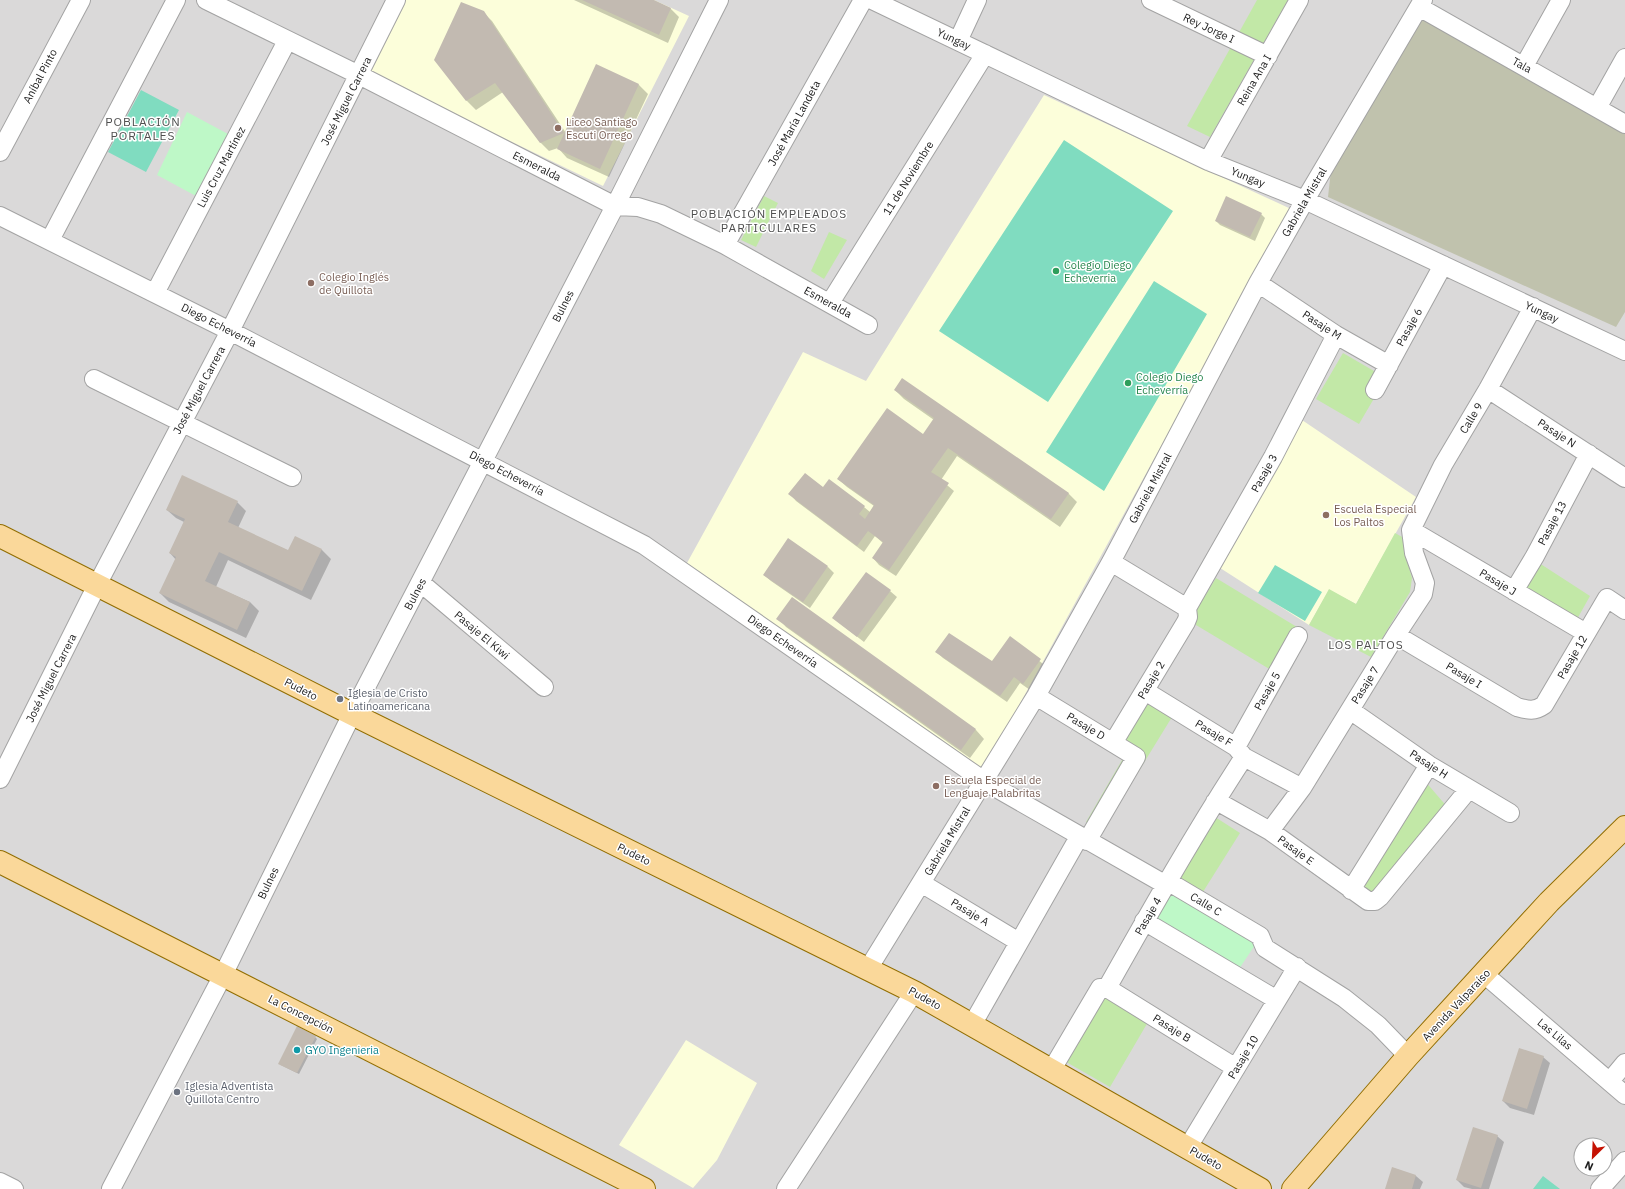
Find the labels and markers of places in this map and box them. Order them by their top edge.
place label: Liceo Santiago Escuti Orrego [566,115,637,142]
marker: Liceo Santiago Escuti Orrego [553,123,563,133]
place label: Colegio Diego Echeverria [1064,258,1131,285]
marker: Colegio Diego Echeverria [1051,266,1061,276]
place label: Colegio Inglés de Quillota [319,270,389,297]
marker: Colegio Inglés de Quillota [306,278,316,288]
place label: Colegio Diego Echeverría [1136,370,1203,397]
marker: Colegio Diego Echeverría [1123,378,1133,388]
place label: Escuela Especial Los Paltos [1334,502,1416,529]
marker: Escuela Especial Los Paltos [1321,510,1331,520]
place label: Iglesia de Cristo Latinoamericana [348,686,430,713]
marker: Iglesia de Cristo Latinoamericana [335,694,345,704]
place label: Escuela Especial de Lenguaje Palabritas [944,773,1041,800]
marker: Escuela Especial de Lenguaje Palabritas [931,781,941,791]
place label: GYO Ingenieria [305,1043,379,1057]
marker: GYO Ingenieria [292,1045,302,1055]
place label: Iglesia Adventista Quillota Centro [185,1079,274,1106]
marker: Iglesia Adventista Quillota Centro [172,1087,182,1097]

